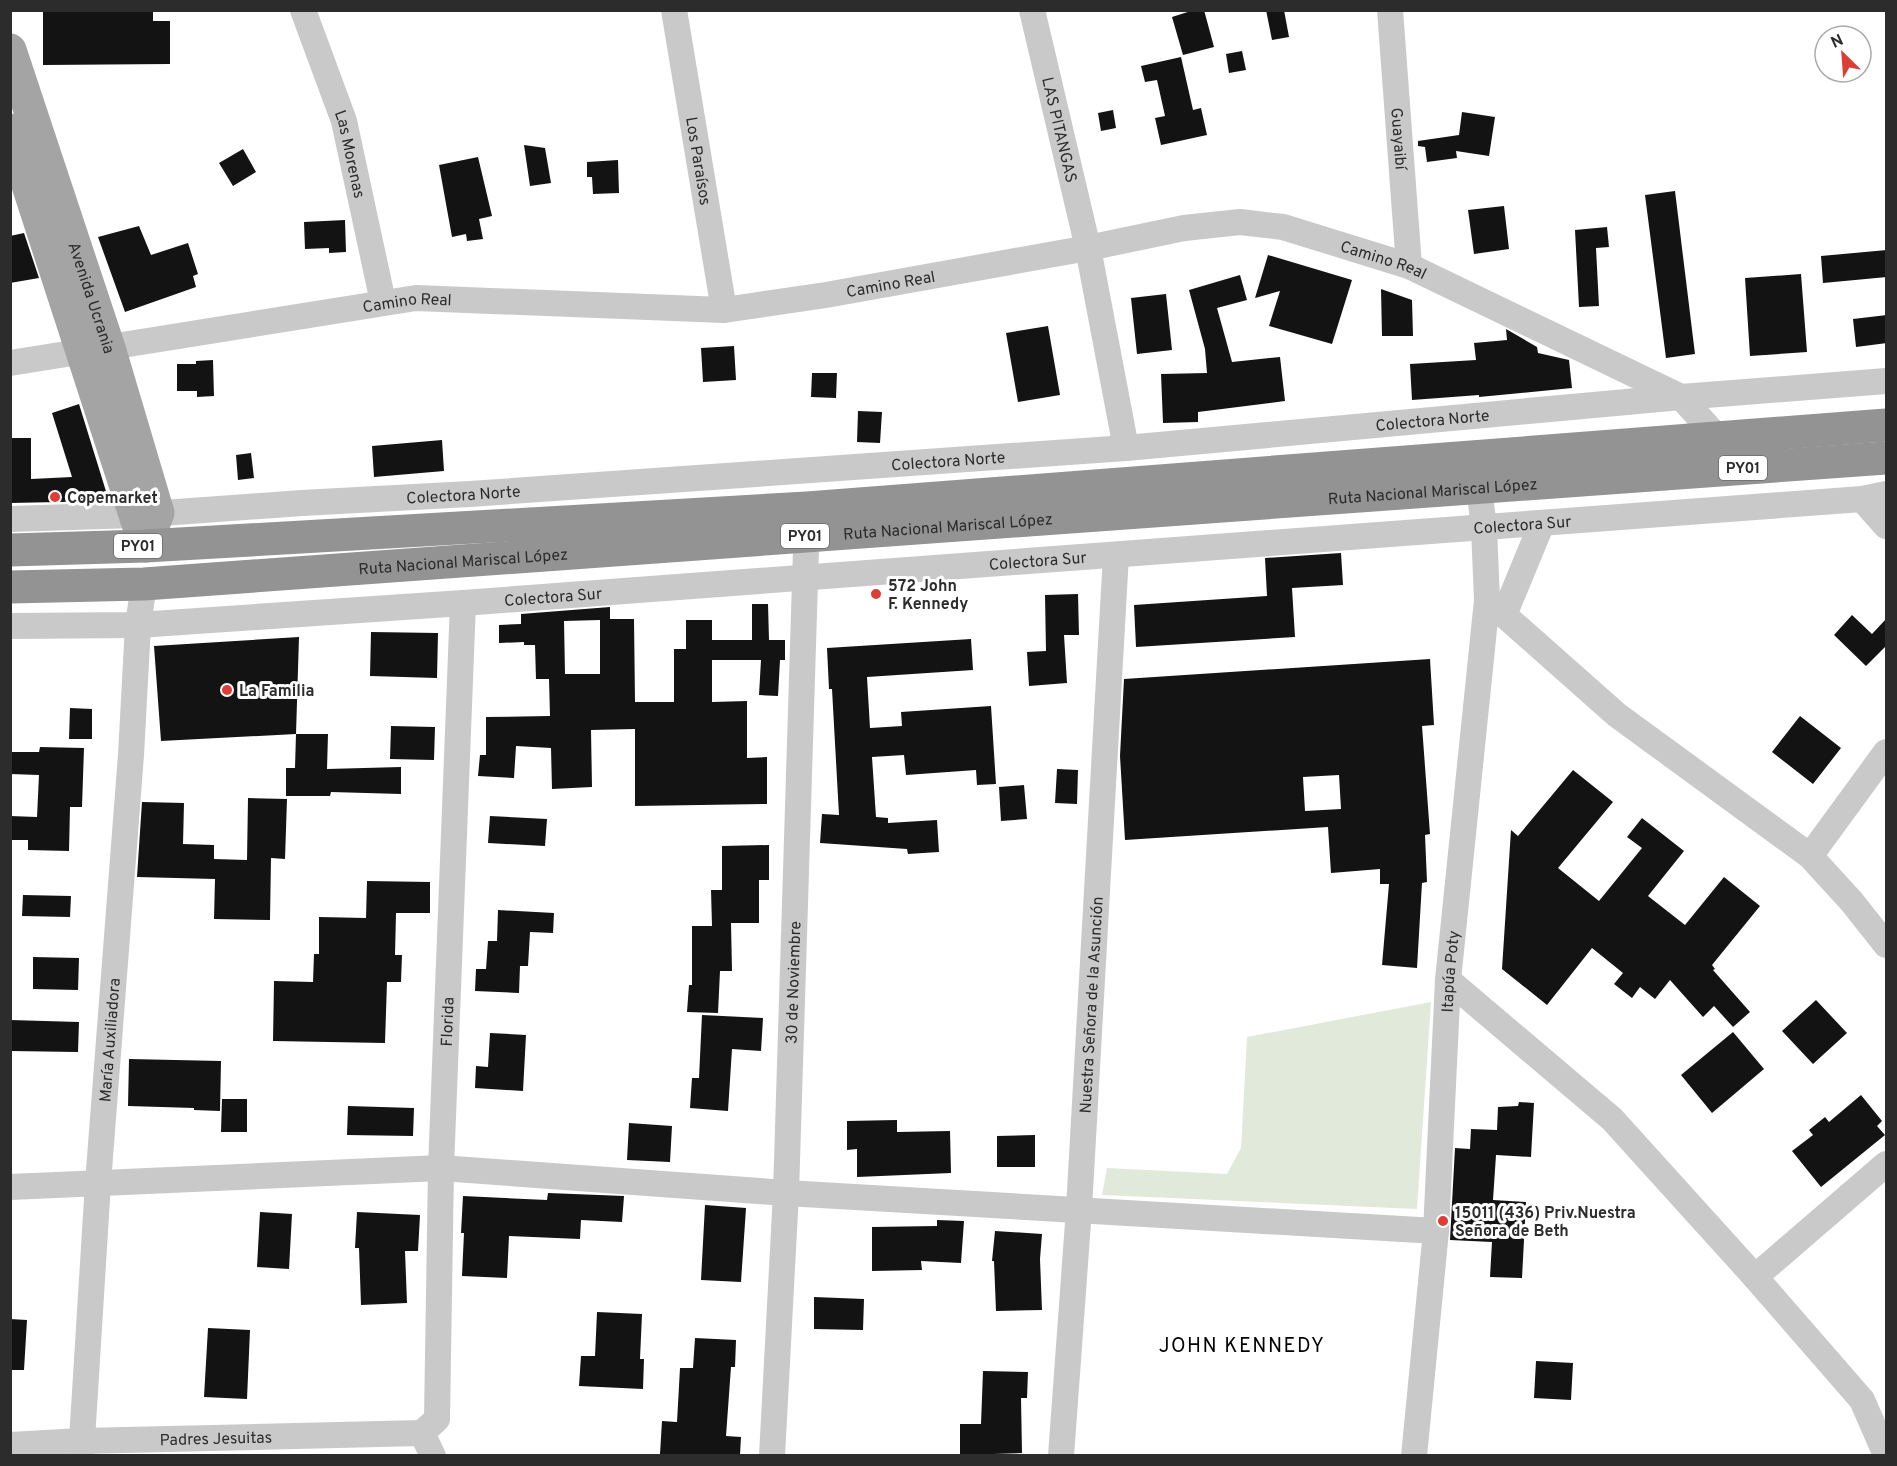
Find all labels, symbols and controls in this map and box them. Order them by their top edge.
north arrow [1813,24,1873,84]
text: N [1828,31,1847,54]
street label: LAS PITANGAS [1036,75,1080,185]
street label: Guayaibí [1385,107,1410,172]
street label: Las Morenas [329,108,368,200]
street label: Los Paraísos [680,115,714,207]
street label: Camino Real [1337,237,1429,285]
street label: Avenida Ucrania [63,240,118,356]
street label: Camino Real [845,268,937,303]
street label: Camino Real [361,290,452,318]
street label: Colectora Norte [1375,407,1490,437]
street label: Colectora Norte [890,448,1006,476]
road number: PY01 [1719,456,1767,480]
street label: Ruta Nacional Mariscal López [1327,475,1538,510]
street label: Colectora Norte [406,482,521,509]
place label: Copemarket [67,489,158,509]
marker: Copemarket [48,490,62,504]
street label: Ruta Nacional Mariscal López [843,510,1053,545]
street label: Colectora Sur [1473,513,1572,540]
road number: PY01 [781,524,829,548]
road number: PY01 [114,534,162,558]
street label: Ruta Nacional Mariscal López [358,545,569,580]
street label: Colectora Sur [988,549,1087,576]
place label: 572 John F. Kennedy [888,577,968,615]
street label: Colectora Sur [503,585,603,612]
marker: 572 John F. Kennedy [869,587,883,601]
place label: La Familia [239,682,314,702]
marker: La Familia [220,683,234,697]
street label: Nuestra Señora de la Asunción [1076,896,1109,1114]
street label: 30 de Noviembre [783,921,806,1044]
street label: Itapúa Poty [1438,930,1465,1013]
street label: María Auxiliadora [96,977,126,1103]
street label: Florida [438,997,460,1047]
place label: 15011 (436) Priv.Nuestra Señora de Beth [1455,1204,1636,1242]
marker: 15011 (436) Priv.Nuestra Señora de Beth [1436,1214,1450,1228]
district label: JOHN KENNEDY [1159,1334,1325,1360]
street label: Padres Jesuitas [159,1429,272,1451]

